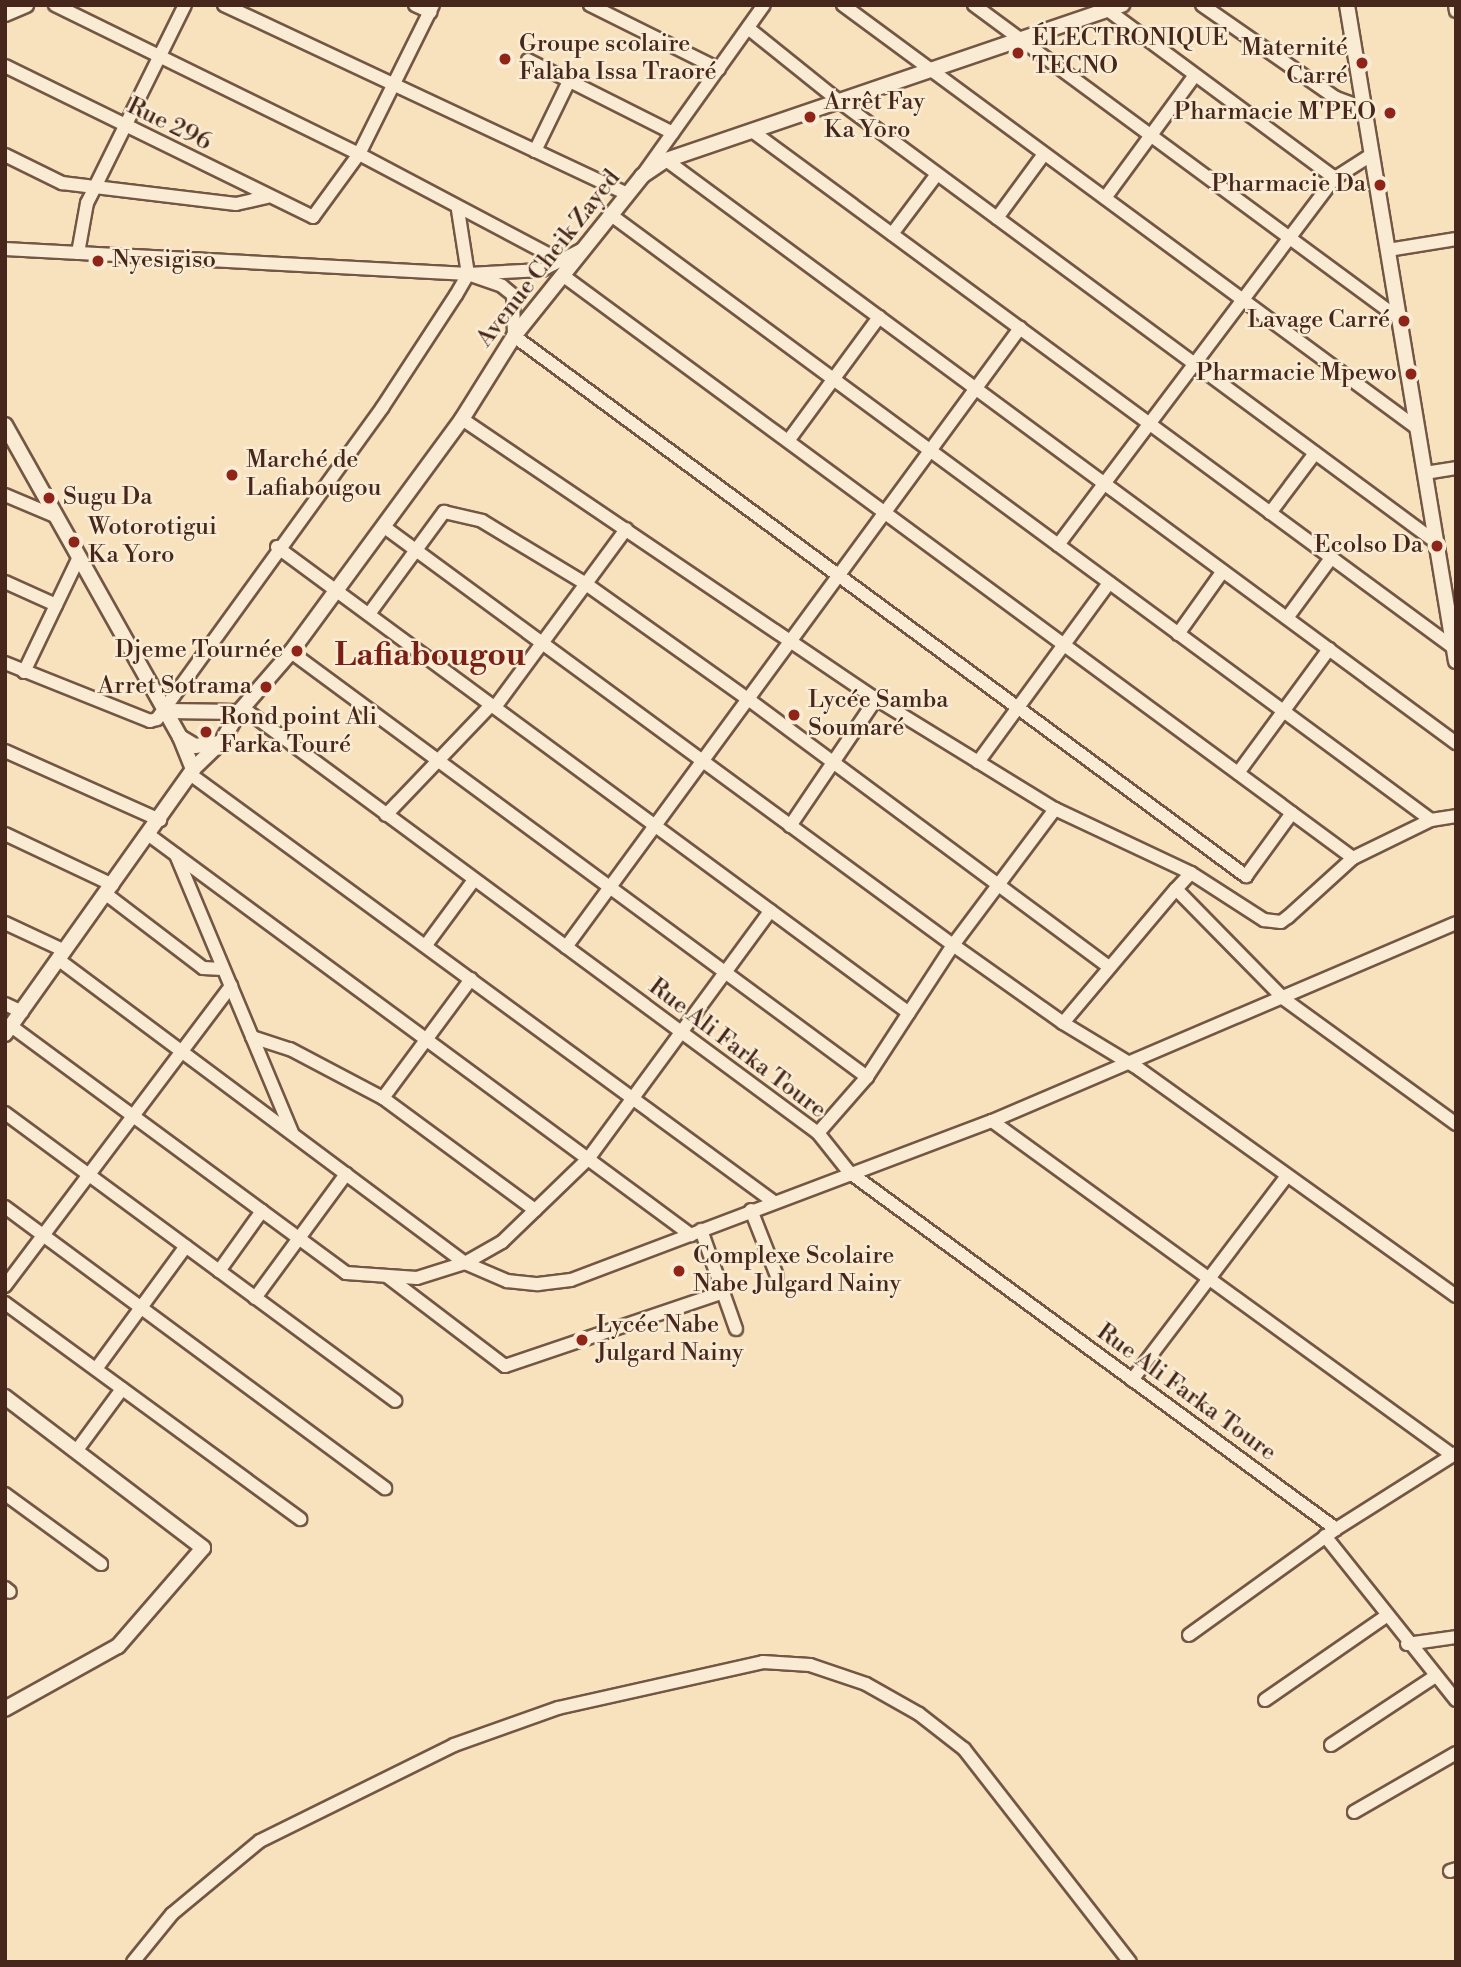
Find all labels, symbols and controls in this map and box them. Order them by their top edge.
place label: ÉLECTRONIQUE TECNO [1032,25,1228,81]
place label: Groupe scolaire Falaba Issa Traoré [519,31,717,87]
place label: Maternité Carré [1241,35,1348,91]
marker: ÉLECTRONIQUE TECNO [1010,45,1026,61]
marker: Groupe scolaire Falaba Issa Traoré [497,51,513,67]
marker: Maternité Carré [1354,55,1370,71]
place label: Arrêt Fay Ka Yoro [824,89,925,145]
street label: Rue 296 [122,92,216,158]
place label: Pharmacie M'PEO [1174,99,1376,127]
marker: Pharmacie M'PEO [1382,105,1398,121]
marker: Arrêt Fay Ka Yoro [802,109,818,125]
street label: Avenue Cheik Zayed [471,165,627,353]
place label: Pharmacie Da [1211,171,1366,199]
marker: Pharmacie Da [1372,177,1388,193]
place label: Nyesigiso [112,247,216,275]
marker: Nyesigiso [90,253,106,269]
place label: Lavage Carré [1247,307,1390,335]
marker: Lavage Carré [1396,313,1412,329]
place label: Pharmacie Mpewo [1196,360,1397,388]
marker: Pharmacie Mpewo [1403,366,1419,382]
place label: Marché de Lafiabougou [246,447,381,503]
marker: Marché de Lafiabougou [224,467,240,483]
place label: Sugu Da [63,484,152,512]
marker: Sugu Da [41,490,57,506]
place label: Wotorotigui Ka Yoro [88,514,217,570]
place label: Ecolso Da [1314,532,1423,560]
marker: Wotorotigui Ka Yoro [66,534,82,550]
marker: Ecolso Da [1429,538,1445,554]
district label: Lafiabougou [334,636,526,674]
place label: Djeme Tournée [115,637,283,665]
marker: Djeme Tournée [289,643,305,659]
place label: Arret Sotrama [98,673,252,701]
marker: Arret Sotrama [258,679,274,695]
place label: Lycée Samba Soumaré [808,687,948,743]
place label: Rond point Ali Farka Touré [220,704,377,760]
marker: Lycée Samba Soumaré [786,707,802,723]
marker: Rond point Ali Farka Touré [198,724,214,740]
street label: Rue Ali Farka Toure [643,973,831,1125]
place label: Complexe Scolaire Nabe Julgard Nainy [693,1243,901,1299]
marker: Complexe Scolaire Nabe Julgard Nainy [671,1263,687,1279]
place label: Lycée Nabe Julgard Nainy [596,1312,744,1368]
street label: Rue Ali Farka Toure [1091,1318,1281,1468]
marker: Lycée Nabe Julgard Nainy [574,1332,590,1348]

